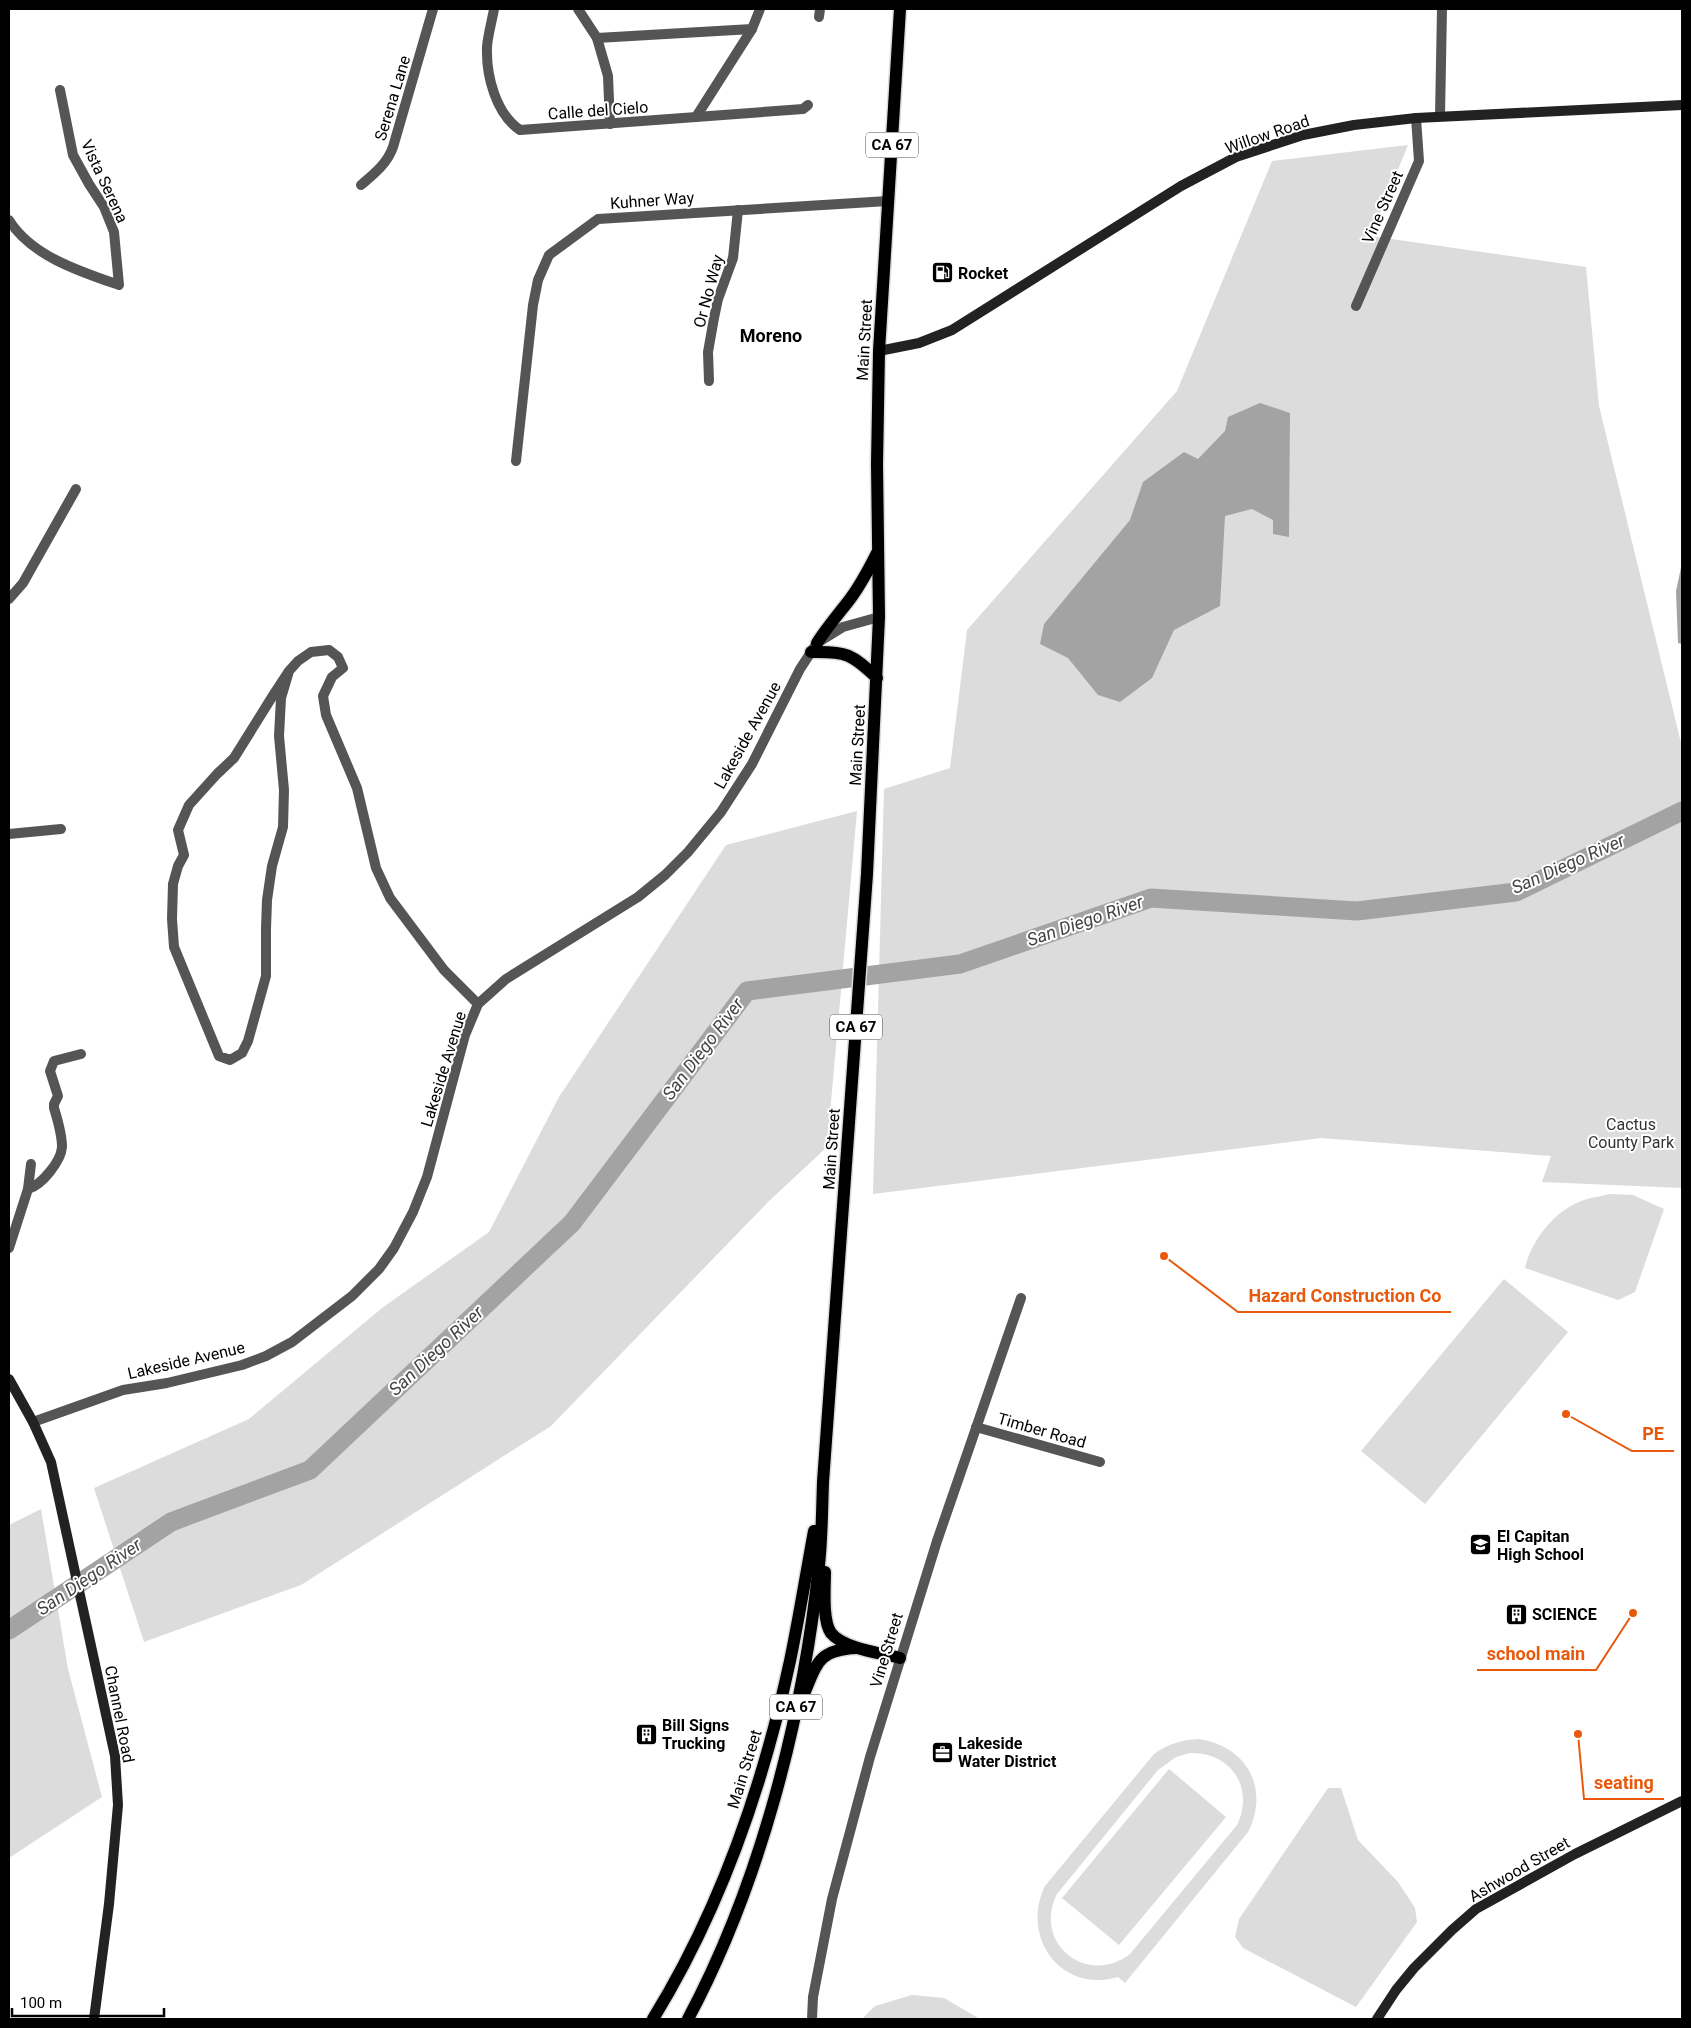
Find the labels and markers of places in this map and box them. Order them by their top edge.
fuel station icon: Rocket [930,261,954,285]
place label: Rocket [958,264,1009,283]
callout: Hazard Construction Co [1238,1279,1451,1312]
callout: PE [1632,1418,1674,1451]
place label: El Capitan High School [1497,1527,1584,1564]
school or university icon: El Capitan High School [1469,1533,1493,1557]
building icon: SCIENCE [1504,1602,1528,1626]
place label: SCIENCE [1532,1605,1597,1624]
callout: school main [1477,1637,1596,1670]
place label: Bill Signs Trucking [662,1716,729,1753]
building icon: Bill Signs Trucking [634,1722,658,1746]
place label: Lakeside Water District [958,1734,1057,1771]
office icon: Lakeside Water District [930,1740,954,1764]
callout: seating [1584,1766,1664,1799]

